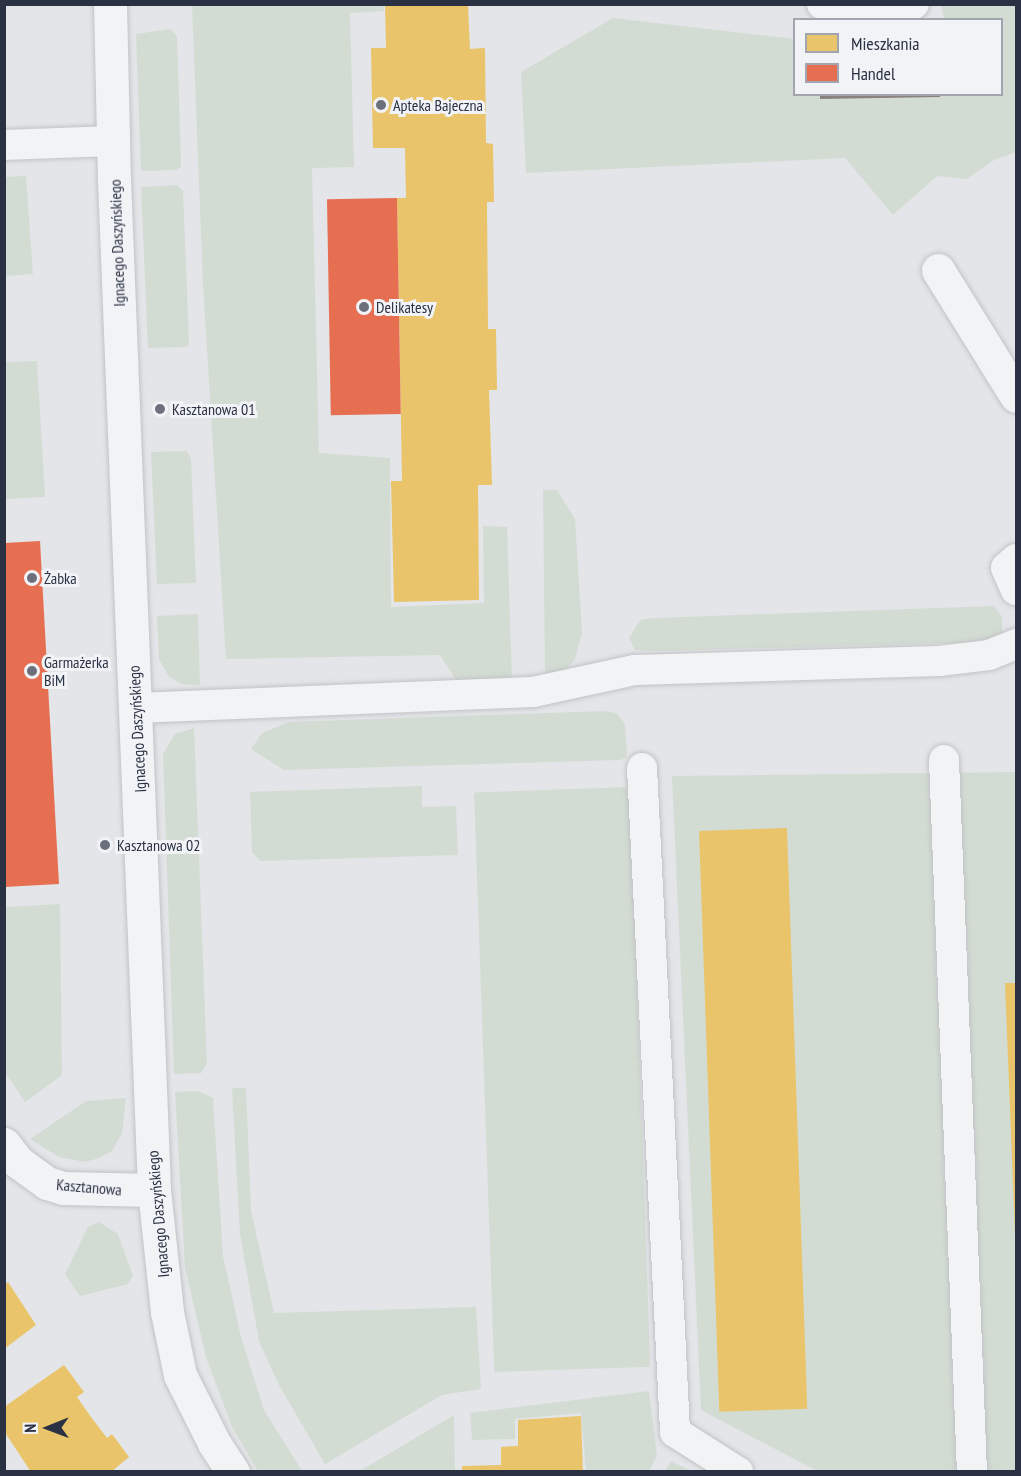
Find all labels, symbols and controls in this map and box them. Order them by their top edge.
legend [793,18,1003,96]
text: Mieszkania [851,32,920,55]
text: Handel [851,62,895,85]
place label: Apteka Bajeczna [393,95,483,115]
marker: Apteka Bajeczna [374,98,388,112]
street label: Ignacego Daszyńskiego [105,179,129,307]
place label: Delikatesy [376,297,433,317]
marker: Delikatesy [357,300,371,314]
place label: Kasztanowa 01 [172,399,255,419]
marker: Kasztanowa 01 [153,402,167,416]
place label: Żabka [44,568,77,588]
marker: Żabka [25,571,39,585]
place label: Garmażerka BiM [44,652,109,690]
marker: Garmażerka BiM [25,664,39,678]
street label: Ignacego Daszyńskiego [124,665,150,793]
place label: Kasztanowa 02 [117,835,200,855]
marker: Kasztanowa 02 [98,838,112,852]
street label: Ignacego Daszyńskiego [143,1150,173,1278]
street label: Kasztanowa [56,1175,122,1199]
north arrow [18,1398,78,1458]
text: N [20,1424,40,1433]

